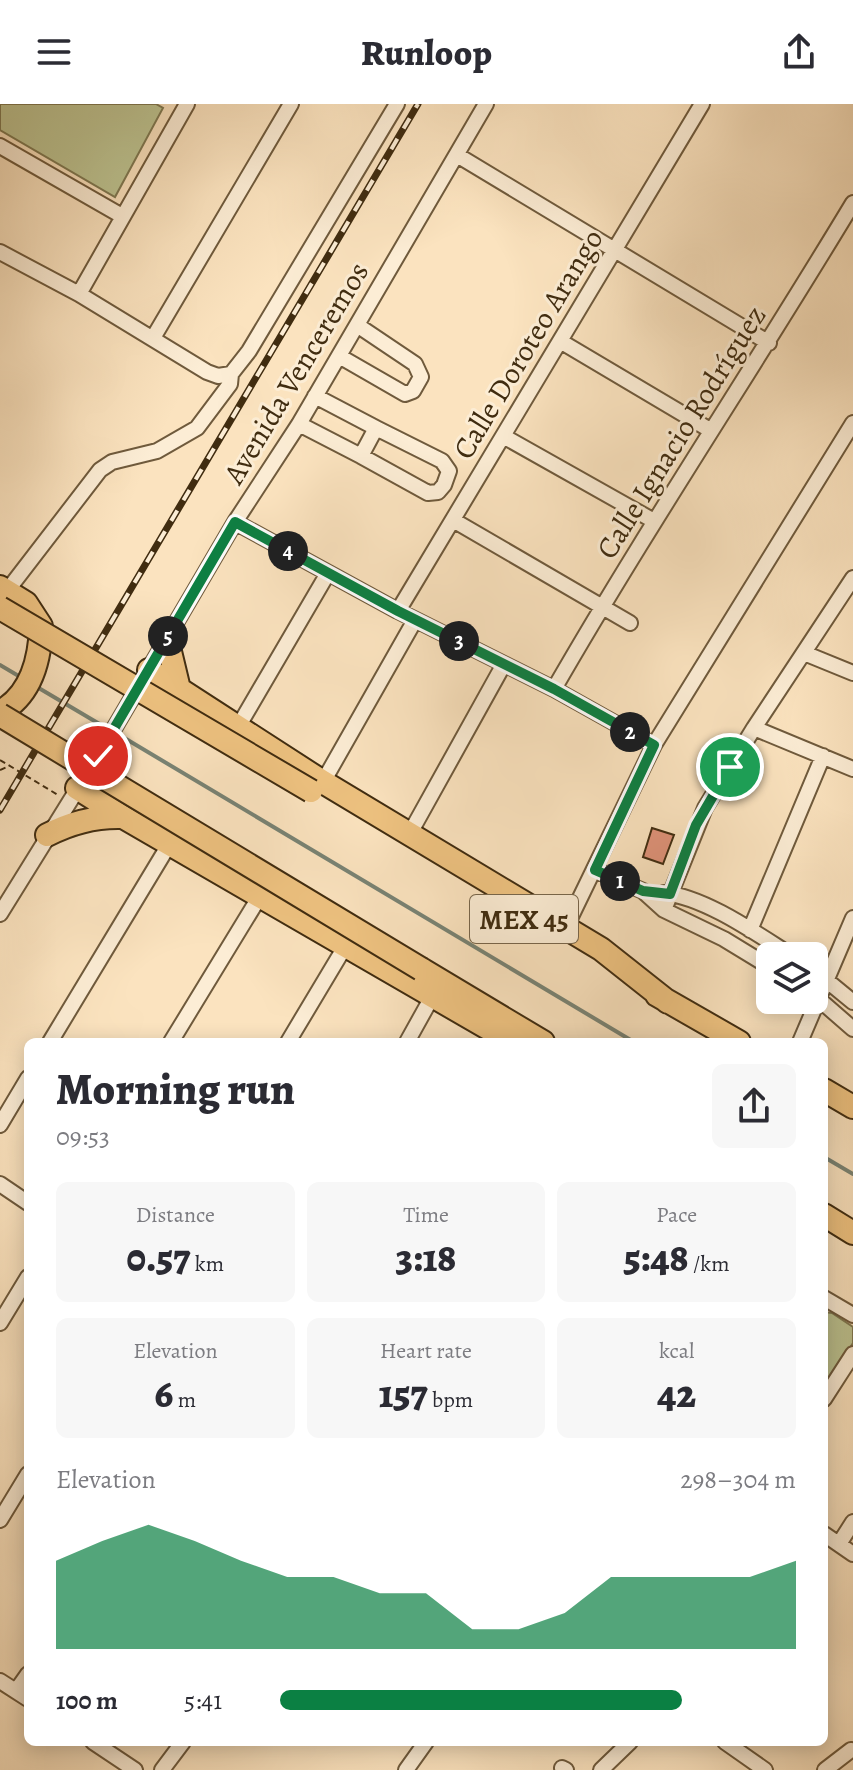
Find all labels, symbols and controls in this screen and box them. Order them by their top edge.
text: Runloop [361,28,492,77]
icon: menu [32,30,76,74]
icon: share [777,30,821,74]
street label: Calle Doroteo Arango [443,222,613,466]
street label: Avenida Venceremos [213,255,378,492]
street label: Calle Ignacio Rodríguez [587,298,775,566]
pin: 4 [268,531,308,571]
text: 4 [283,536,293,566]
pin: 5 [148,616,188,656]
text: 5 [163,621,173,651]
pin: 3 [439,621,479,661]
text: 3 [454,626,464,656]
pin: 2 [610,712,650,752]
text: 2 [625,717,635,747]
pin [64,722,132,790]
pin [696,733,764,801]
icon: check [76,734,120,778]
icon: arrive [708,745,752,789]
pin: 1 [600,861,640,901]
text: 1 [616,866,624,896]
road number: MEX 45 [470,895,578,943]
map controls [756,942,828,1014]
button: layers [756,942,828,1014]
text: Morning run [56,1059,295,1119]
button: share [712,1064,796,1148]
text: 09:53 [56,1119,110,1154]
text: Distance [136,1200,215,1230]
text: Time [403,1200,449,1230]
text: Pace [656,1200,697,1230]
text: 0.57 [127,1230,191,1285]
text: 3:18 [396,1230,456,1285]
text: 5:48 [624,1230,689,1285]
text: km [191,1249,224,1279]
text: /km [689,1249,729,1279]
text: Elevation [133,1336,218,1366]
text: Heart rate [380,1336,472,1366]
text: kcal [659,1336,694,1366]
text: 6 [155,1366,173,1421]
text: 157 [379,1366,428,1421]
text: 42 [657,1366,696,1421]
text: m [173,1385,196,1415]
text: bpm [428,1385,473,1415]
text: Elevation [56,1462,156,1497]
text: 298–304 m [680,1462,796,1497]
text: 100 m [56,1683,118,1718]
text: 5:41 [184,1683,222,1718]

